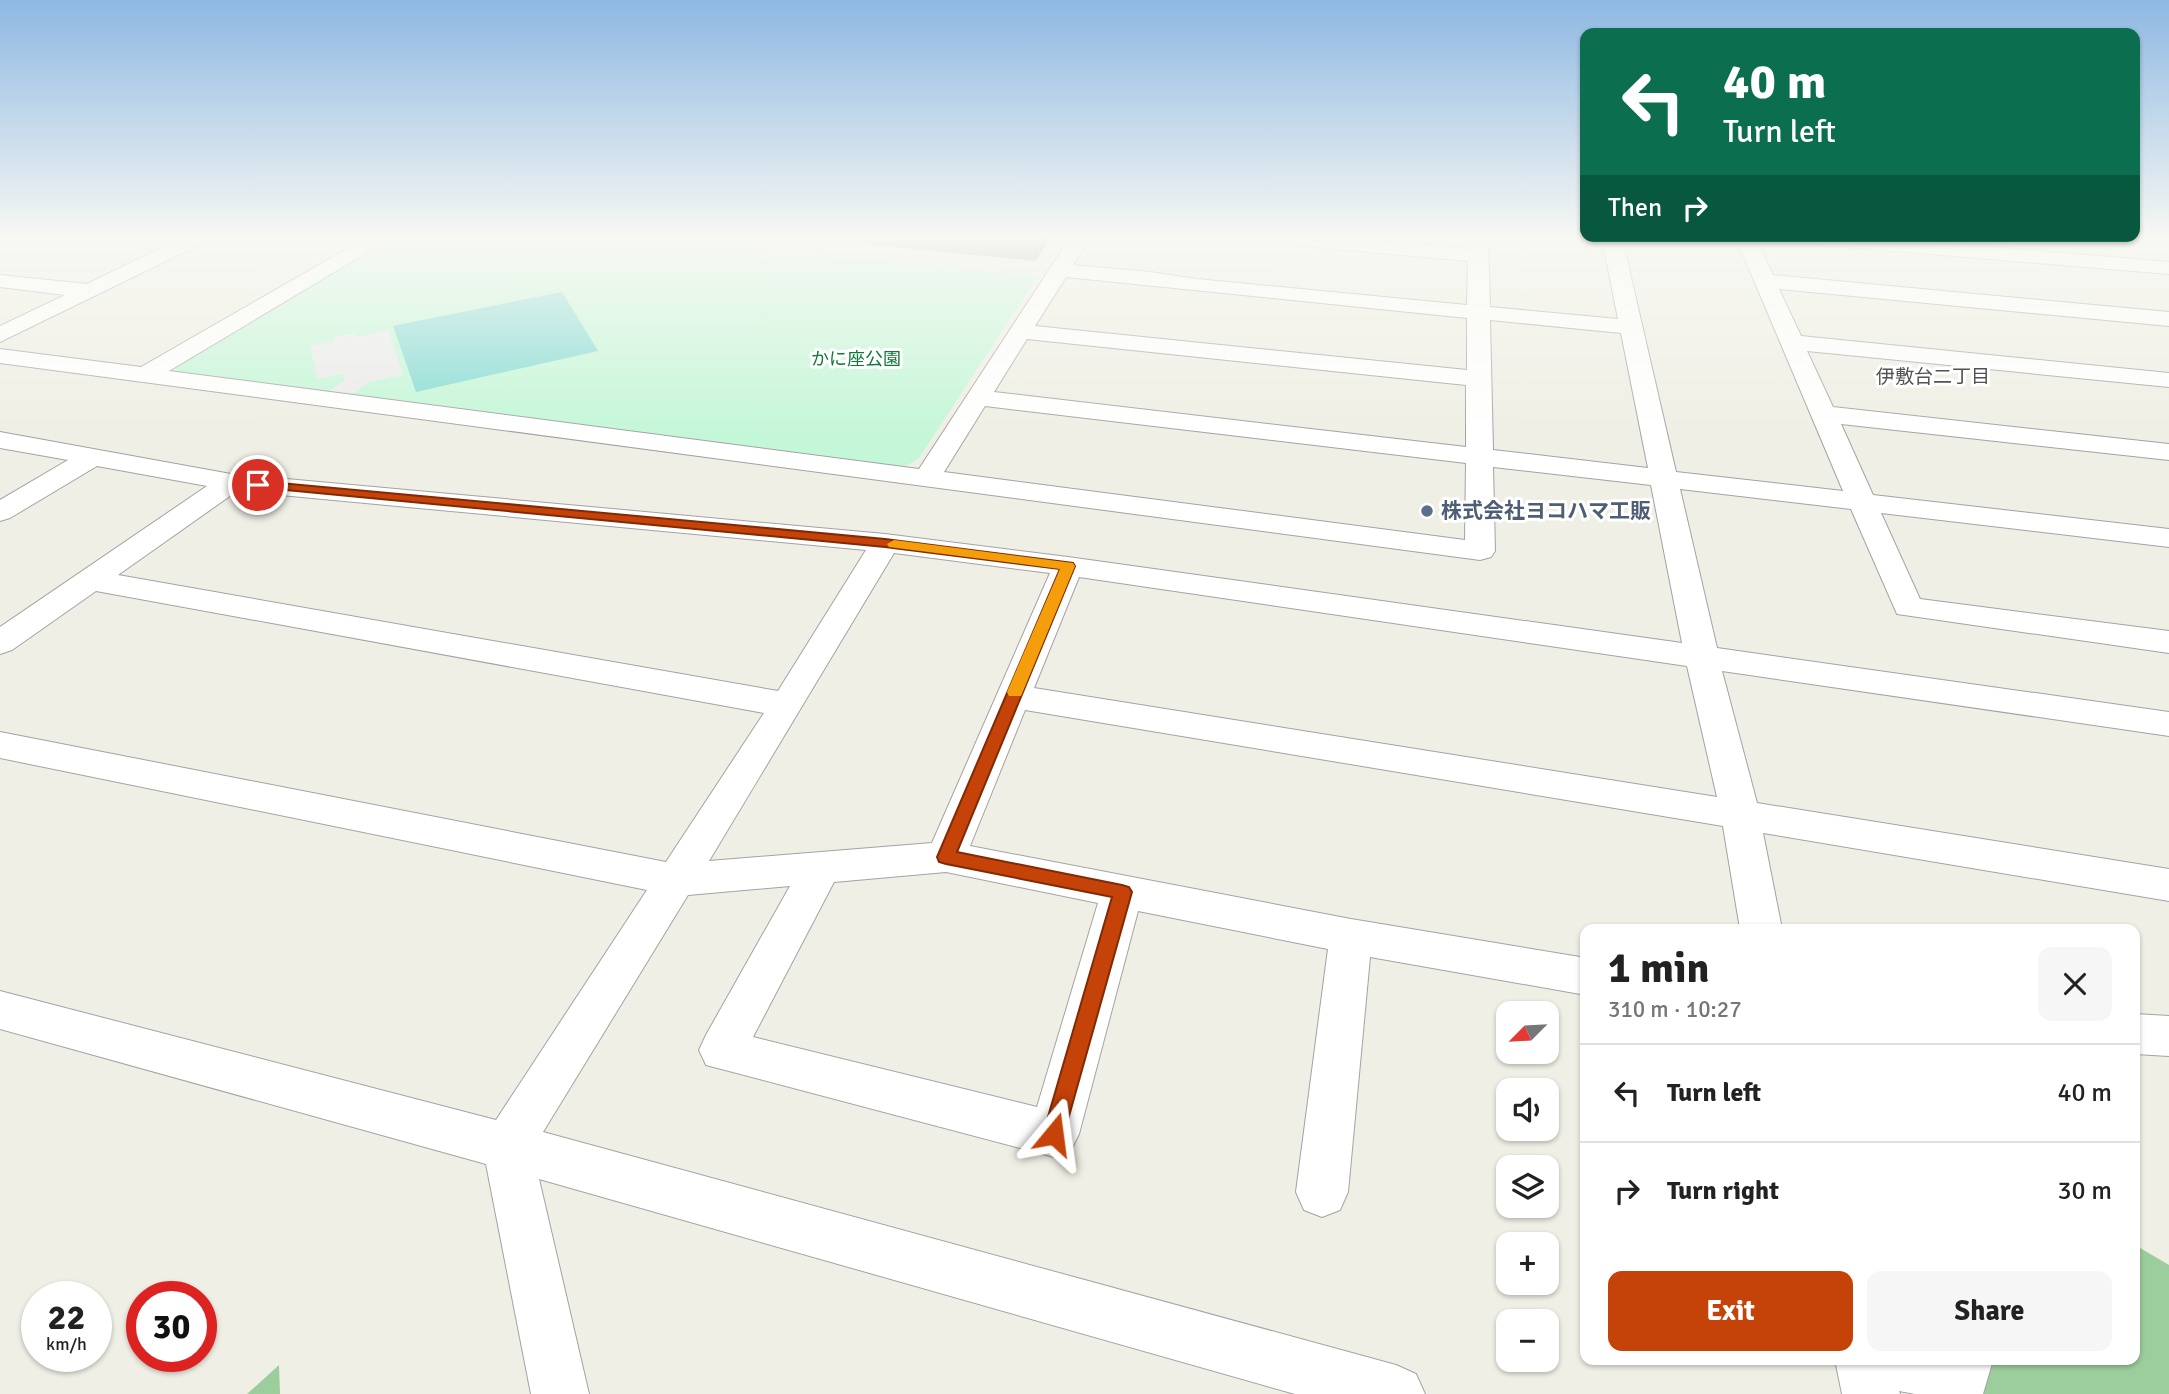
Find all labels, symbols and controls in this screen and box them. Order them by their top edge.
text: 40 m [1723,52,1826,112]
icon: left [1608,56,1699,147]
text: Turn left [1723,112,1836,151]
icon: right [1676,189,1714,227]
text: Then [1608,192,1662,224]
park label: かに座公園 [811,348,901,370]
district label: 伊敷台二丁目 [1876,365,1990,389]
pin [228,455,288,515]
icon: arrive [239,466,277,504]
place label: 株式会社ヨコハマ工販 [1441,498,1651,524]
marker: 株式会社ヨコハマ工販 [1419,503,1435,519]
text: 1 min [1608,943,1709,994]
button: close [2038,947,2112,1021]
text: 310 m · 10:27 [1608,995,1742,1024]
north arrow [1496,1001,1559,1064]
map controls [1496,1001,1559,1372]
icon: left [1608,1074,1646,1112]
text: Turn left [1667,1077,1761,1109]
text: 40 m [2057,1077,2112,1109]
button: sound [1496,1078,1559,1141]
position arrow [1017,1097,1091,1171]
button: layers [1496,1155,1559,1218]
icon: right [1608,1172,1646,1210]
text: Turn right [1667,1175,1779,1207]
text: 30 m [2057,1175,2112,1207]
button: + [1496,1232,1559,1295]
button: Exit [1608,1271,1853,1351]
button: Share [1867,1271,2112,1351]
speed limit sign: 30 [126,1281,217,1372]
text: 22 [48,1296,85,1339]
button: − [1496,1309,1559,1372]
text: km/h [46,1333,87,1355]

